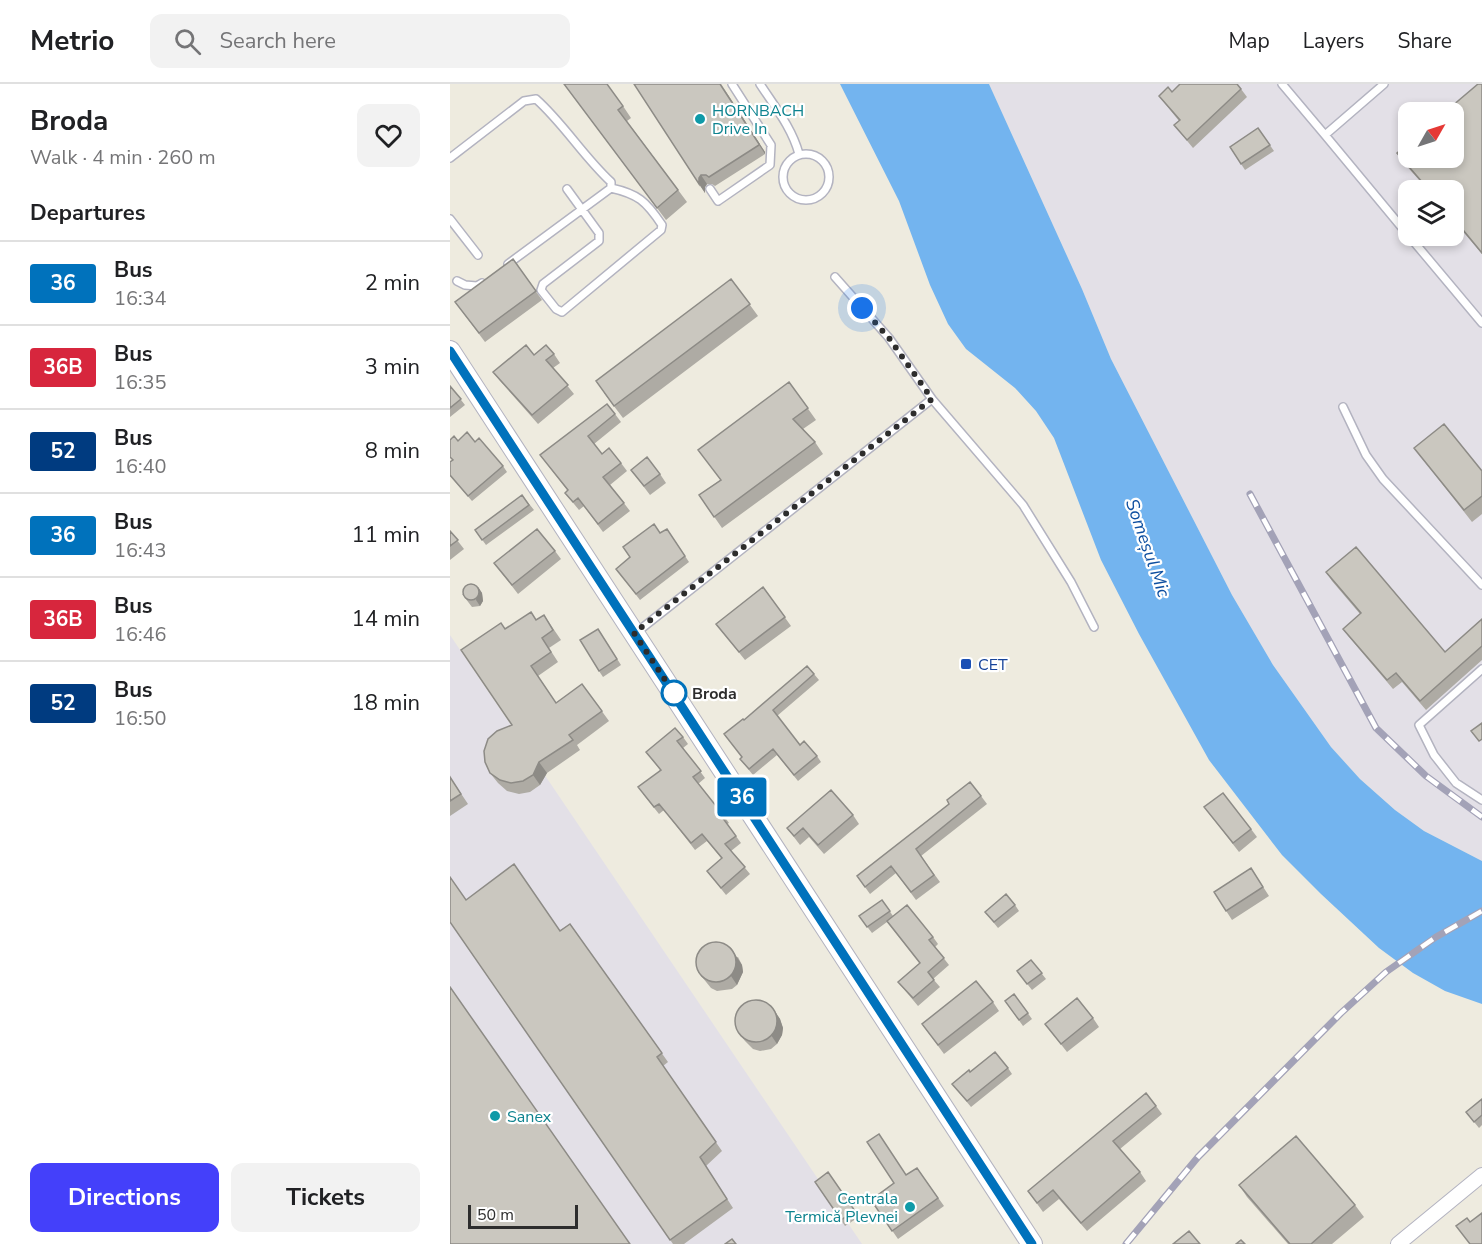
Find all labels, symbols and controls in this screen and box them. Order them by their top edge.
search box [150,14,570,68]
text: Metrio [30,22,114,60]
icon: search [171,25,204,58]
text: Search here [219,26,336,56]
text: Map [1228,27,1270,55]
text: Layers [1303,27,1364,55]
text: Share [1397,27,1452,55]
place label: HORNBACH Drive In [712,100,804,140]
text: Broda [30,102,108,140]
north arrow [1398,102,1464,168]
map controls [1398,102,1464,246]
button: heart [357,104,420,167]
marker: HORNBACH Drive In [693,112,707,126]
text: Walk · 4 min · 260 m [30,144,216,171]
button: layers [1398,180,1464,246]
text: Departures [30,198,145,228]
text: Bus [114,255,153,285]
text: 2 min [365,268,420,298]
text: 36 [50,269,76,297]
text: 16:34 [114,285,167,312]
your location [847,293,877,323]
text: Bus [114,339,153,369]
text: 3 min [365,352,420,382]
text: 36B [43,353,83,381]
text: 16:35 [114,369,167,396]
text: Bus [114,423,153,453]
text: 8 min [365,436,420,466]
text: 52 [50,437,76,465]
text: 16:40 [114,453,167,480]
water label: Someșul Mic [1120,496,1176,601]
text: Bus [114,507,153,537]
text: 11 min [352,520,420,550]
text: 36 [50,521,76,549]
text: 16:43 [114,537,167,564]
text: Bus [114,591,153,621]
text: 14 min [352,604,420,634]
text: 36B [43,605,83,633]
text: 16:46 [114,621,167,648]
place label: CET [978,654,1008,676]
marker: CET [959,657,973,671]
text: Bus [114,675,153,705]
marker: Broda [661,680,687,706]
place label: Broda [692,683,737,705]
text: 18 min [352,688,420,718]
text: 52 [50,689,76,717]
text: 16:50 [114,705,167,732]
line badge: 36 [715,778,769,816]
text: 36 [729,783,755,811]
place label: Sanex [507,1106,552,1128]
marker: Sanex [488,1109,502,1123]
button: Directions [30,1163,219,1232]
button: Tickets [231,1163,420,1232]
place label: Centrala Termică Plevnei [785,1188,898,1228]
marker: Centrala Termică Plevnei [903,1200,917,1214]
scale bar [468,1202,578,1230]
text: 50 m [477,1204,514,1226]

